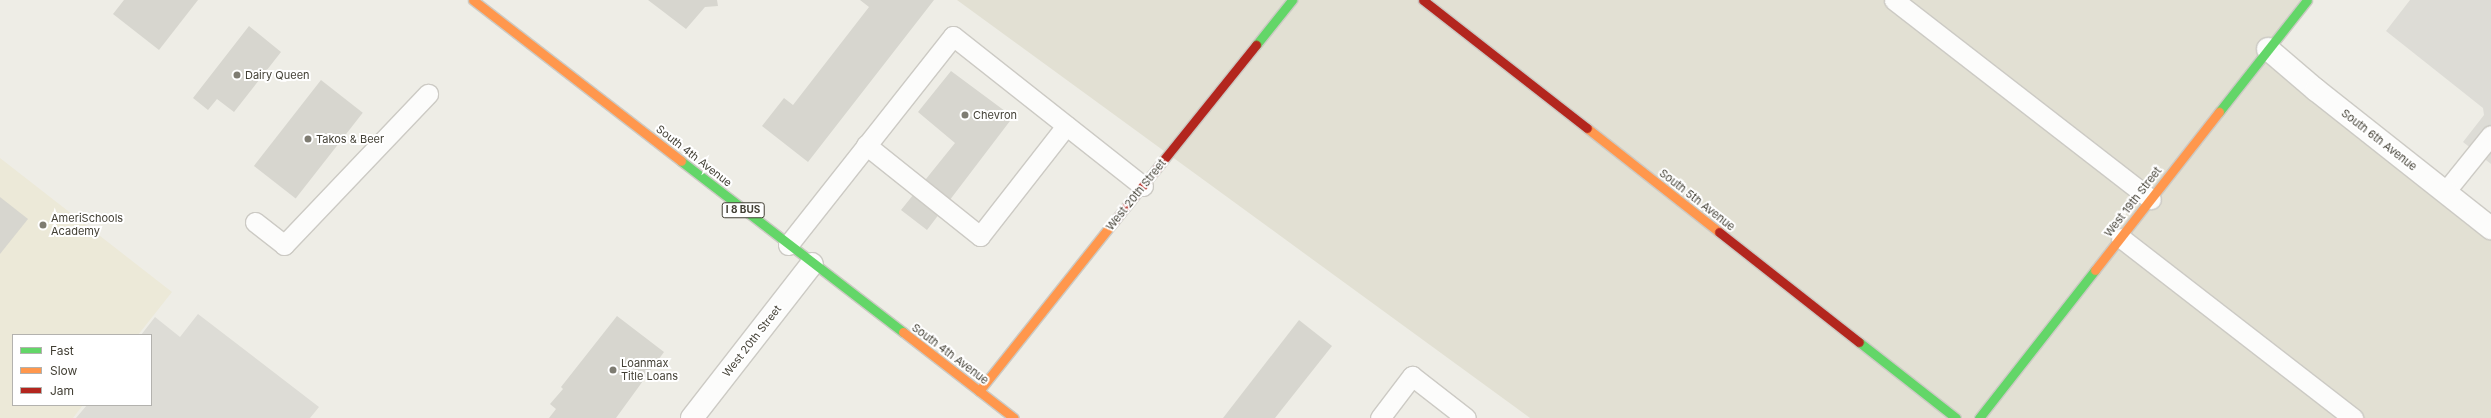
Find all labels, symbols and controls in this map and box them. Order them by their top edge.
place label: Dairy Queen [245,68,310,82]
marker: Dairy Queen [232,70,242,80]
street label: South 6th Avenue [2339,106,2419,174]
place label: Chevron [973,108,1017,122]
marker: Chevron [960,110,970,120]
street label: South 4th Avenue [654,122,734,190]
place label: Takos & Beer [316,132,384,146]
marker: Takos & Beer [303,134,313,144]
street label: West 20th Street [1103,157,1169,233]
street label: West 19th Street [2102,164,2164,240]
street label: South 5th Avenue [1657,167,1737,233]
road number: I 8 BUS [721,202,765,218]
place label: AmeriSchools Academy [51,212,123,238]
marker: AmeriSchools Academy [38,220,48,230]
street label: West 20th Street [720,303,784,379]
street label: South 4th Avenue [909,321,991,387]
legend [12,334,152,406]
text: Fast [50,343,74,358]
place label: Loanmax Title Loans [621,357,678,383]
text: Slow [50,363,77,378]
marker: Loanmax Title Loans [608,365,618,375]
text: Jam [50,383,74,398]

